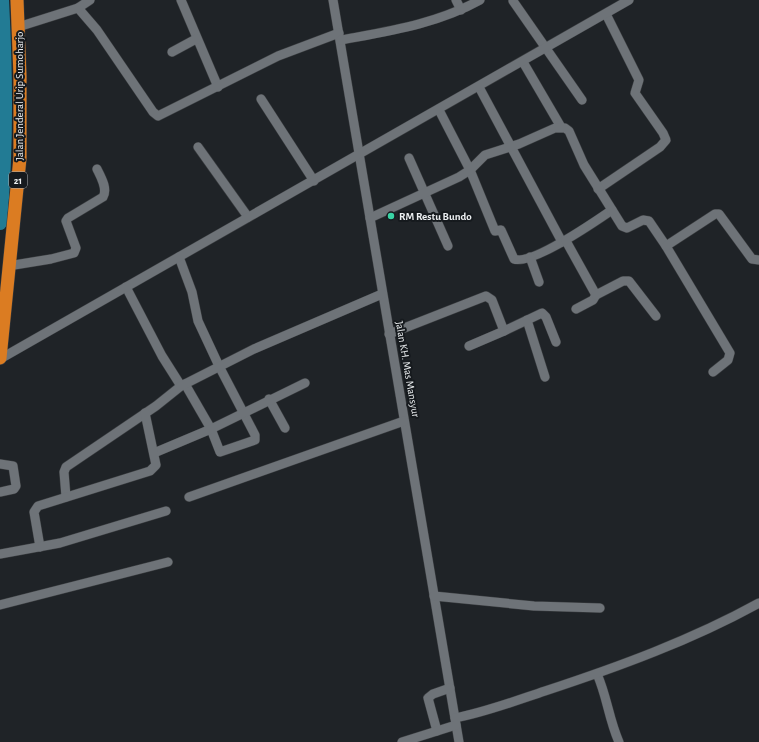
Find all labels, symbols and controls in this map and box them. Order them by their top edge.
street label: Jalan Jenderal Urip Sumoharjo [14,32,25,160]
road number: 21 [9,172,27,188]
marker: RM Restu Bundo [386,211,396,221]
place label: RM Restu Bundo [399,211,472,222]
street label: Jalan KH. Mas Mansyur [394,320,421,419]

